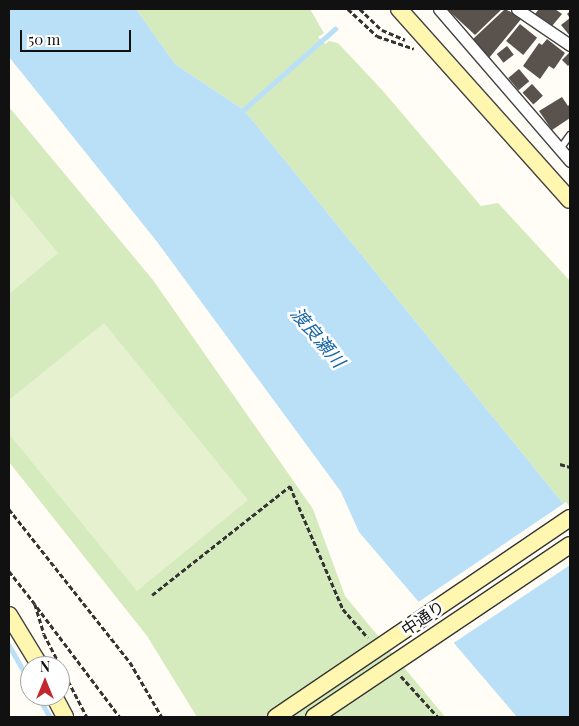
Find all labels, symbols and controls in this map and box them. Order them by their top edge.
scale bar [22,20,134,52]
text: 50 m [28,29,60,49]
water label: 渡良瀬川 [287,302,349,372]
street label: 中通り [398,597,448,639]
north arrow [20,656,70,706]
text: N [40,657,50,676]

